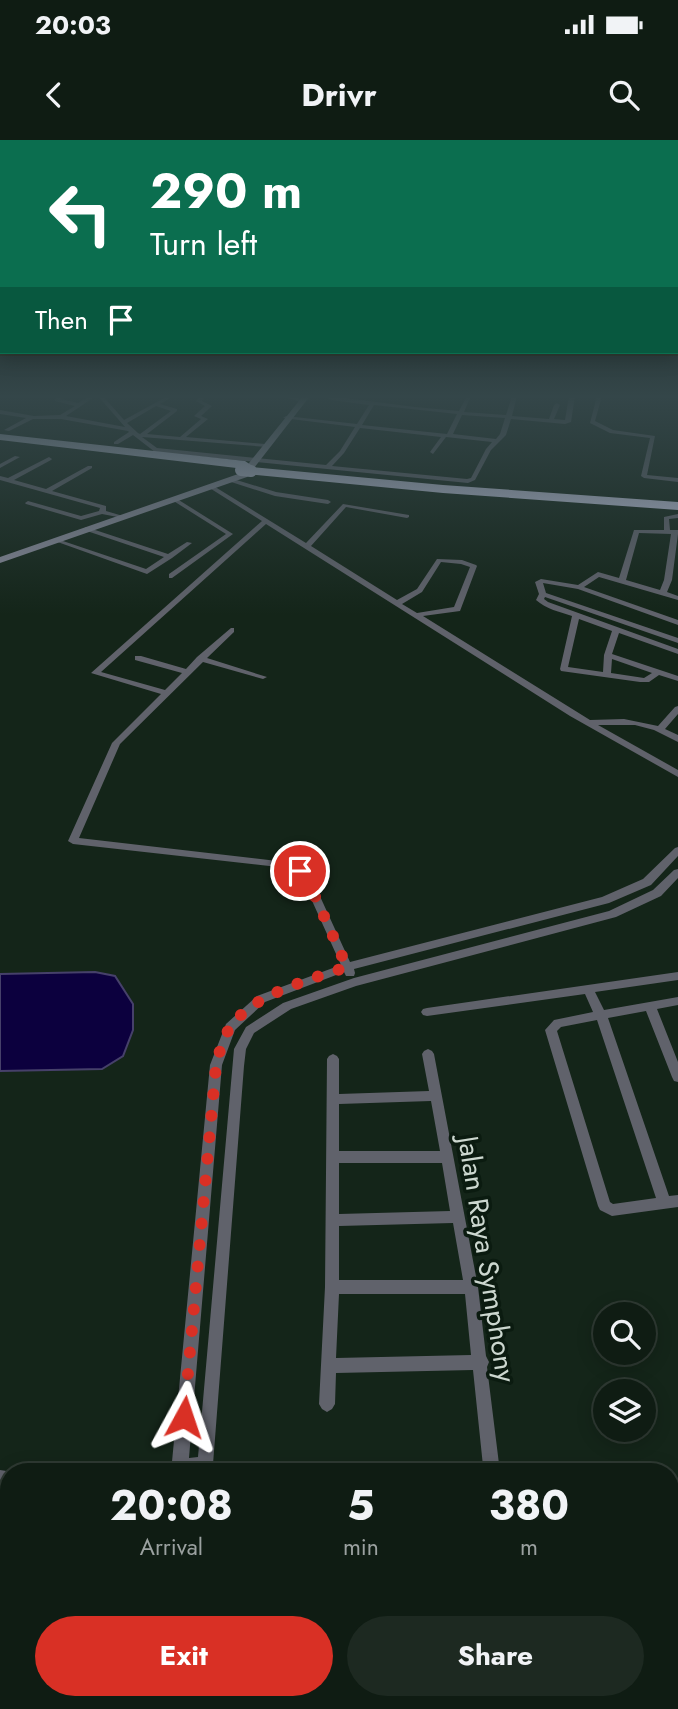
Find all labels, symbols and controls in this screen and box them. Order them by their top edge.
text: 20:03 [35,6,111,44]
text: Drivr [301,72,377,118]
icon: back [35,76,73,114]
icon: search [605,76,643,114]
text: 290 m [150,156,302,226]
icon: left [35,168,126,259]
text: Turn left [150,221,257,267]
text: Then [35,301,88,339]
icon: arrive [102,301,140,339]
pin [270,841,330,901]
icon: arrive [281,852,319,890]
street label: Jalan Raya Symphony [447,1129,527,1386]
map controls [593,1302,656,1442]
button: search [593,1302,656,1365]
button: layers [593,1379,656,1442]
position arrow [147,1380,221,1454]
text: 20:08 [110,1475,233,1536]
text: 5 [347,1475,374,1536]
text: 380 [489,1475,569,1536]
text: Arrival [140,1530,203,1564]
text: min [343,1530,379,1564]
text: m [520,1530,538,1564]
button: Exit [35,1616,333,1696]
button: Share [347,1616,644,1696]

